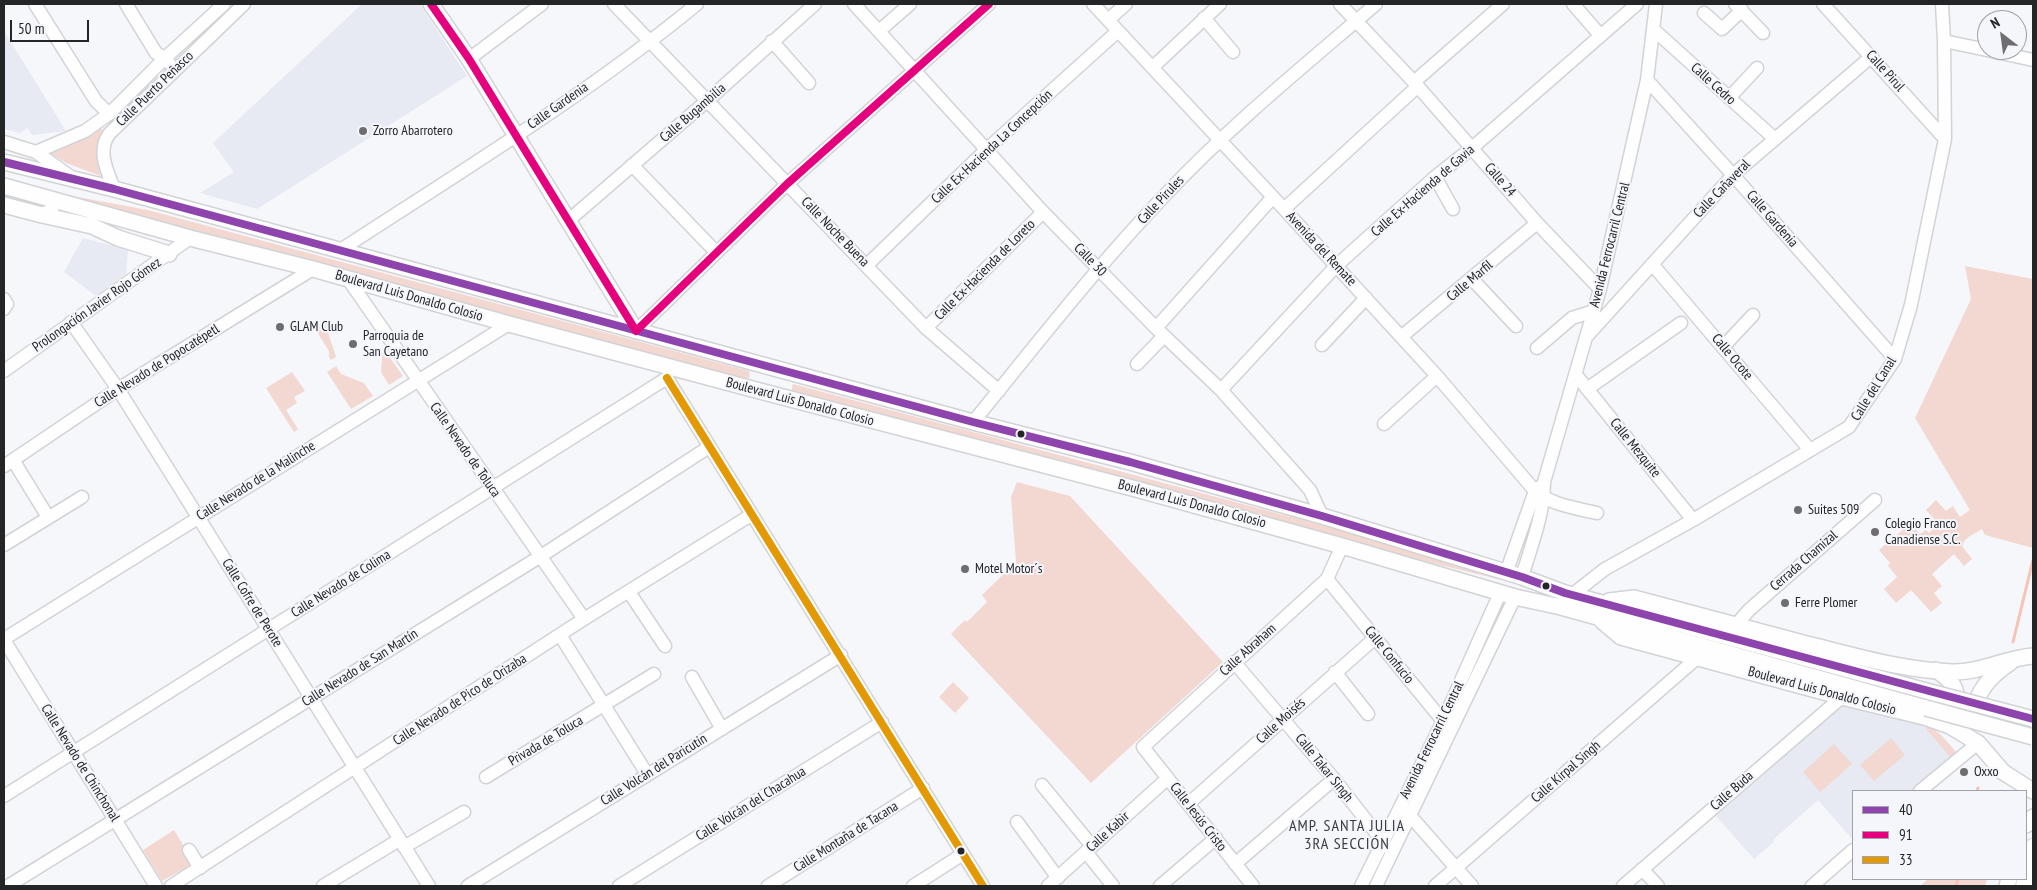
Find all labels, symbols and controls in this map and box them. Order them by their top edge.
scale bar [12,10,91,42]
north arrow [1977,10,2027,60]
text: N [1987,13,2003,33]
text: 50 m [18,19,44,38]
street label: Calle Pirul [1862,47,1908,95]
street label: Calle Puerto Peñasco [113,48,197,130]
street label: Calle Cedro [1687,59,1739,109]
street label: Calle Gardenia [524,79,592,133]
street label: Calle Bugambilia [657,80,729,146]
street label: Calle Ex-Hacienda La Concepción [928,87,1056,207]
place label: Zorro Abarrotero [373,123,453,139]
marker: Zorro Abarrotero [357,125,369,137]
street label: Calle Ex-Hacienda de Gavia [1368,142,1478,240]
street label: Calle Cañaveral [1690,156,1754,222]
street label: Calle 24 [1481,160,1519,200]
street label: Calle Pirules [1134,172,1188,228]
street label: Avenida Ferrocarril Central [1586,181,1634,309]
street label: Calle Gardenia [1743,187,1801,251]
street label: Calle Noche Buena [797,194,873,270]
street label: Avenida del Remate [1282,208,1360,290]
street label: Calle Ex-Hacienda de Loreto [931,216,1039,324]
street label: Calle 30 [1070,240,1110,280]
street label: Prolongación Javier Rojo Gómez [29,254,165,356]
street label: Calle Marfil [1444,257,1496,305]
street label: Boulevard Luis Donaldo Colosio [333,267,485,325]
place label: GLAM Club [290,319,343,335]
street label: Calle Nevado de Popocatépetl [91,321,223,411]
marker: GLAM Club [274,321,286,333]
place label: Parroquia de San Cayetano [363,328,428,361]
street label: Calle Ocote [1708,330,1756,384]
marker: Parroquia de San Cayetano [347,338,359,350]
street label: Calle del Canal [1848,354,1900,424]
street label: Boulevard Luis Donaldo Colosio [724,374,876,430]
street label: Calle Nevado de Toluca [426,399,504,501]
street label: Calle Mezquite [1606,415,1664,481]
unlabelled marker [1016,429,1026,439]
street label: Calle Nevado de la Malinche [194,438,318,524]
street label: Boulevard Luis Donaldo Colosio [1116,476,1268,532]
place label: Suites 509 [1808,502,1859,518]
marker: Suites 509 [1792,504,1804,516]
place label: Colegio Franco Canadiense S.C. [1885,516,1960,548]
marker: Colegio Franco Canadiense S.C. [1869,526,1881,538]
street label: Cerrada Chamizal [1767,527,1841,595]
street label: Calle Nevado de Colima [288,547,394,621]
street label: Calle Cofre de Perote [218,556,286,650]
place label: Motel Motor´s [975,561,1042,577]
marker: Motel Motor´s [959,563,971,575]
unlabelled marker [1541,581,1551,591]
place label: Ferre Plomer [1795,595,1857,611]
marker: Ferre Plomer [1779,597,1791,609]
street label: Calle Abraham [1216,620,1280,680]
street label: Calle Confucio [1361,623,1417,687]
street label: Calle Nevado de San Martín [299,625,421,711]
street label: Calle Nevado de Pico de Orizaba [390,650,530,750]
street label: Boulevard Luis Donaldo Colosio [1746,663,1898,719]
street label: Avenida Ferrocarril Central [1396,679,1468,801]
street label: Calle Moisés [1253,695,1309,747]
street label: Calle Nevado de Chinchonal [37,701,123,825]
street label: Privada de Toluca [506,712,586,770]
street label: Calle Volcán del Paricutín [598,730,710,810]
street label: Calle Takar Singh [1291,730,1357,806]
street label: Calle Kirpal Singh [1528,737,1604,807]
street label: Calle Volcán del Chacahua [693,763,809,845]
place label: Oxxo [1974,764,1998,780]
marker: Oxxo [1958,766,1970,778]
street label: Calle Buda [1707,768,1757,814]
street label: Calle Jesús Cristo [1166,779,1230,855]
legend [1852,790,2027,880]
street label: Calle Montaña de Tacana [791,798,901,876]
text: 40 [1899,800,1913,819]
street label: Calle Kabir [1083,808,1133,856]
district label: AMP. SANTA JULIA 3RA SECCIÓN [1287,816,1407,854]
text: 91 [1899,825,1913,844]
unlabelled marker [956,846,966,856]
text: 33 [1899,850,1913,869]

